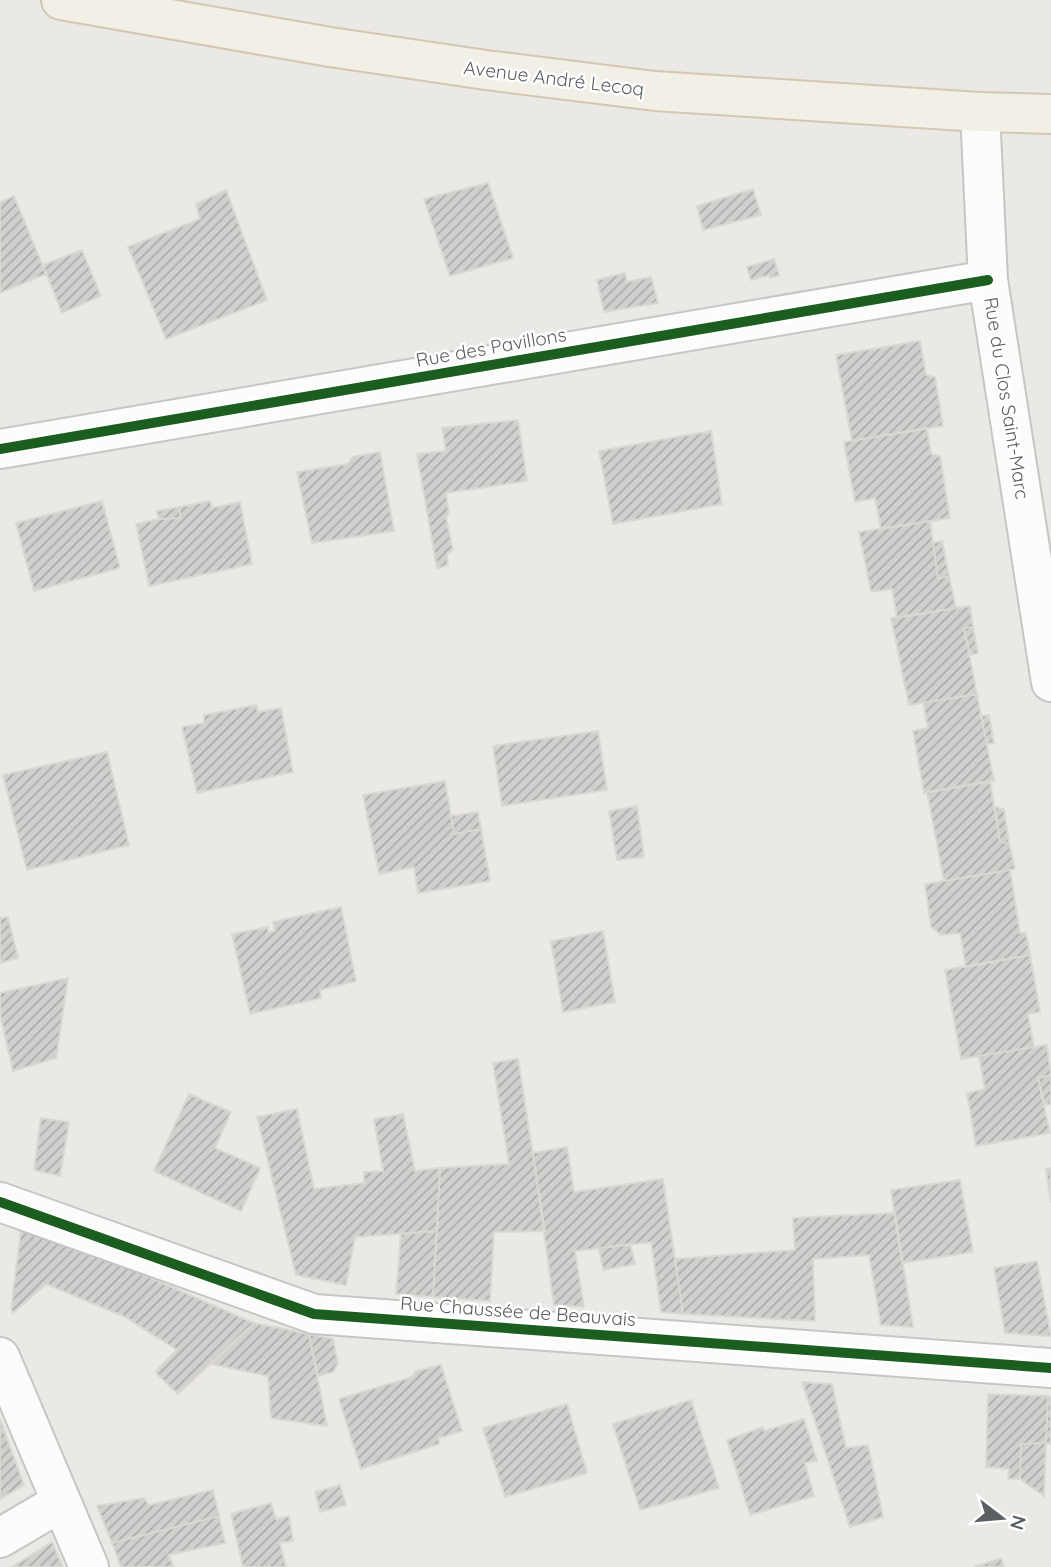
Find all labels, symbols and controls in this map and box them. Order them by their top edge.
street label: Avenue André Lecoq [462,55,646,101]
street label: Rue du Clos Saint-Marc [979,295,1035,501]
street label: Rue des Pavillons [414,322,568,372]
street label: Rue Chaussée de Beauvais [399,1291,637,1331]
north arrow [967,1483,1037,1553]
text: N [1005,1513,1032,1533]

